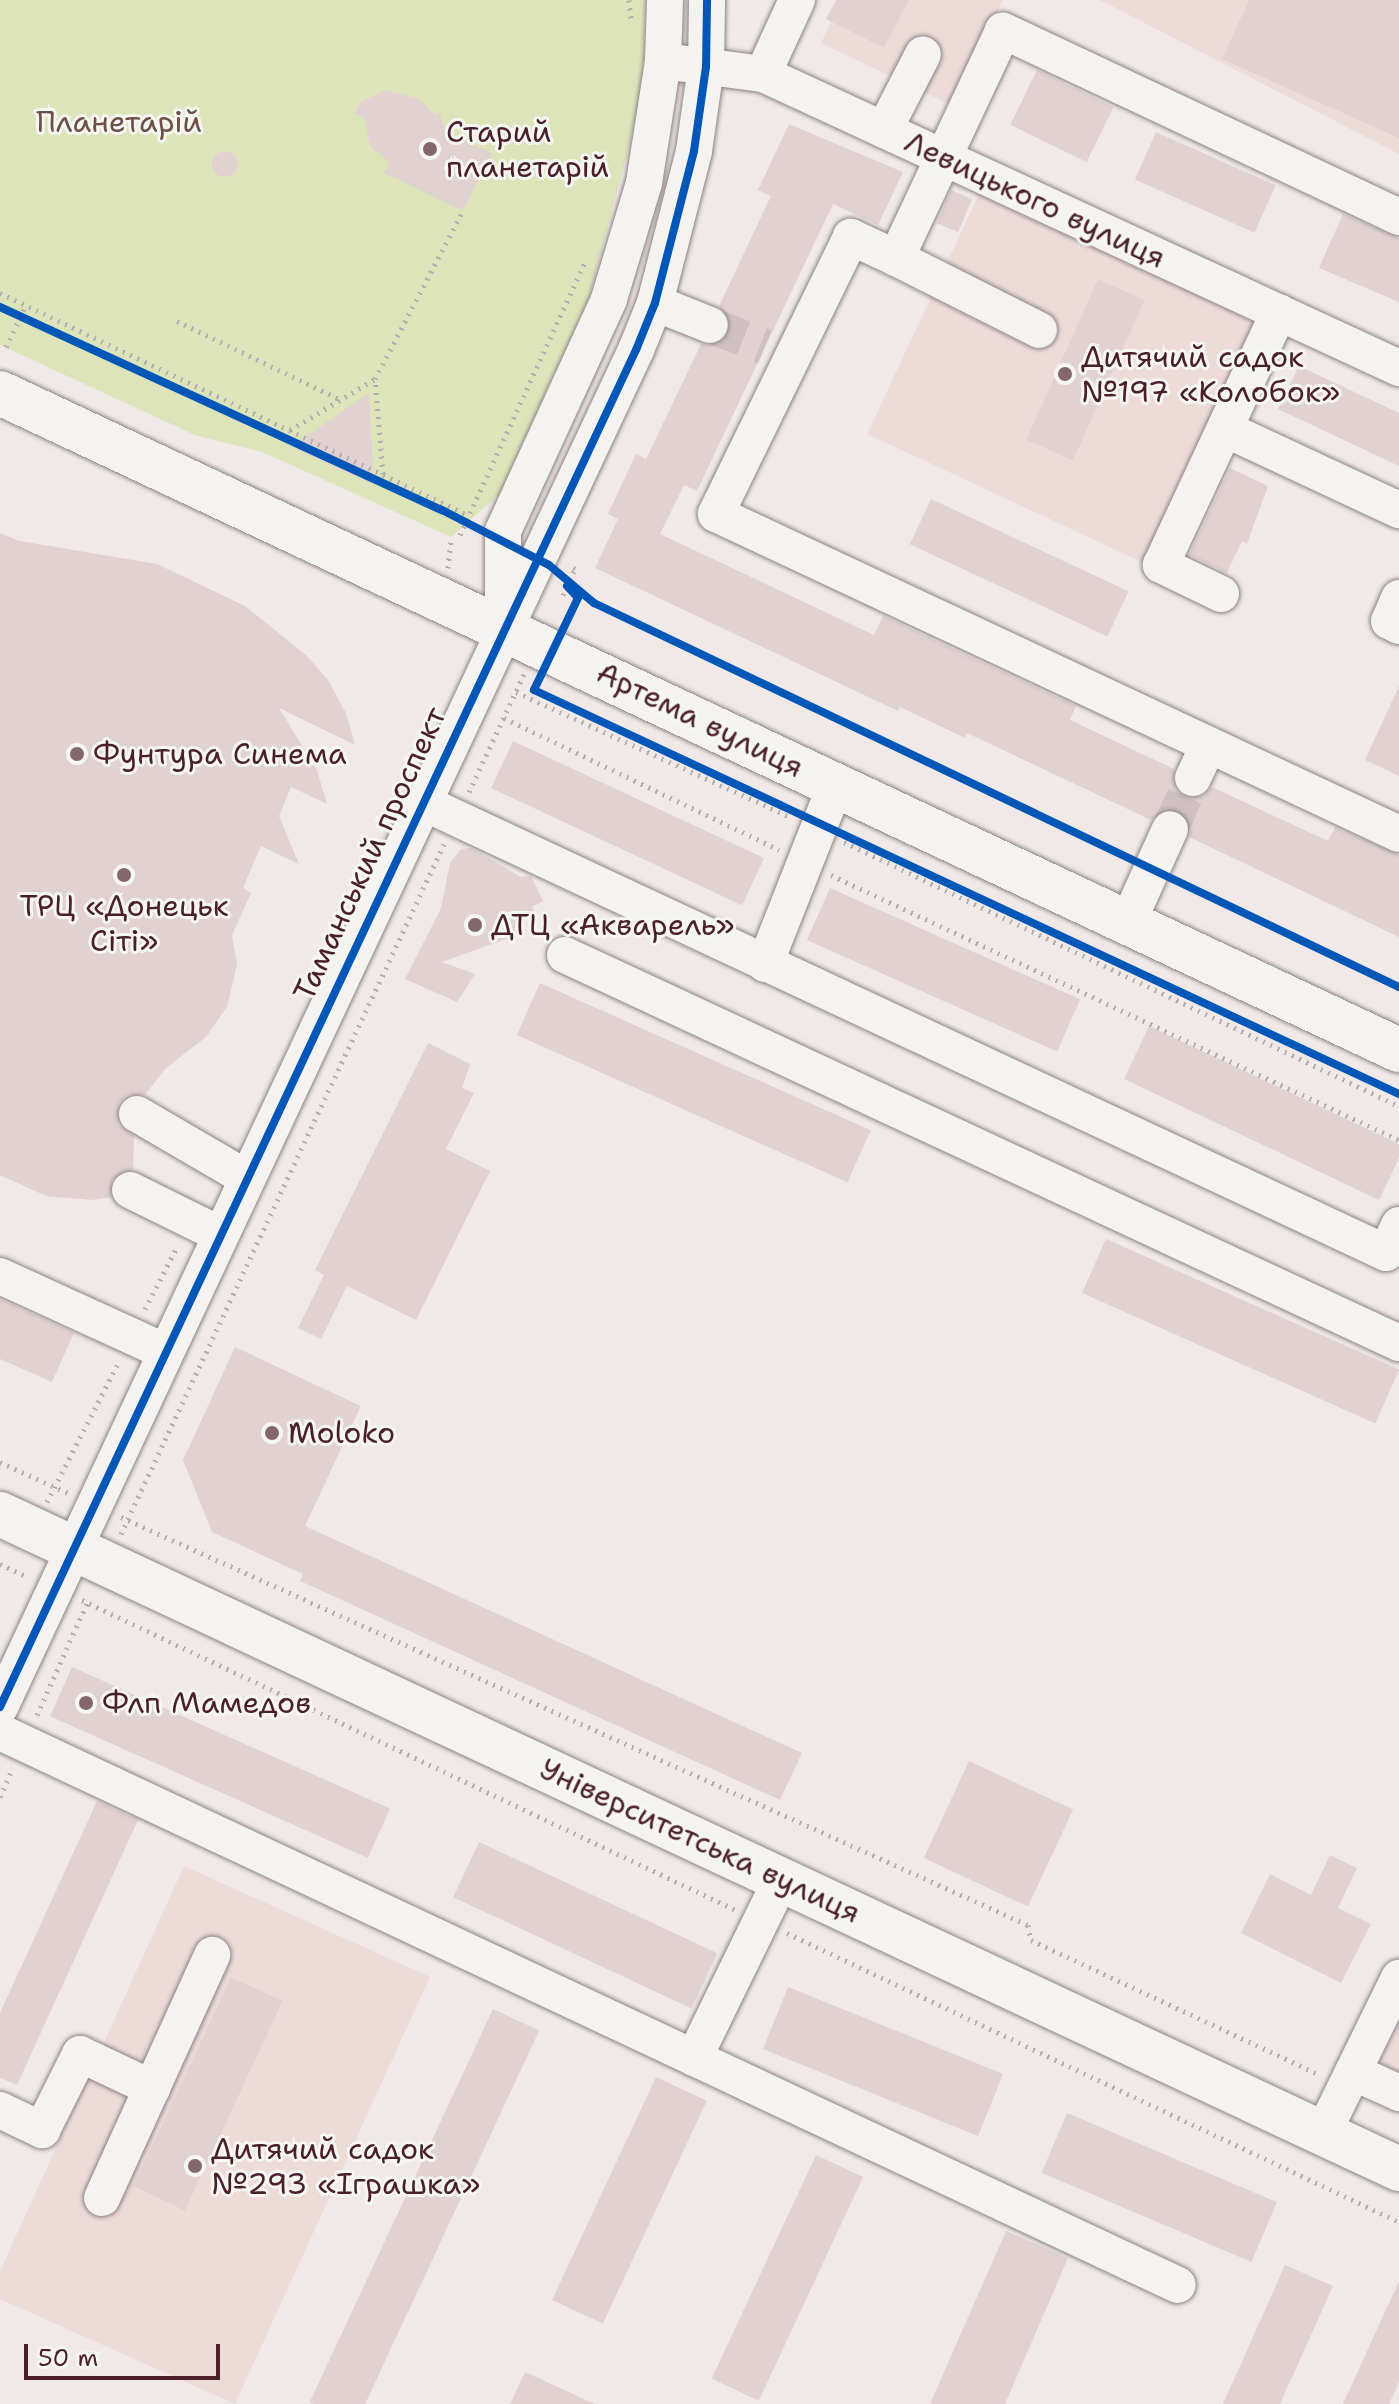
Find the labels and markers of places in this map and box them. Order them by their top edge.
place label: Старий планетарій [446,114,609,184]
marker: Старий планетарій [421,140,439,158]
place label: Дитячий садок №197 «Колобок» [1081,339,1340,410]
marker: Дитячий садок №197 «Колобок» [1056,365,1074,383]
place label: Фунтура Синема [93,736,347,772]
marker: Фунтура Синема [68,745,86,763]
marker: ТРЦ «Донецьк Сіті» [115,866,133,884]
place label: ТРЦ «Донецьк Сіті» [19,888,229,958]
place label: ДТЦ «Акварель» [491,907,735,943]
marker: ДТЦ «Акварель» [466,916,484,934]
place label: Moloko [288,1415,395,1451]
marker: Moloko [263,1424,281,1442]
place label: Флп Мамедов [102,1685,311,1721]
marker: Флп Мамедов [77,1694,95,1712]
place label: Дитячий садок №293 «Іграшка» [211,2131,480,2202]
marker: Дитячий садок №293 «Іграшка» [186,2157,204,2175]

